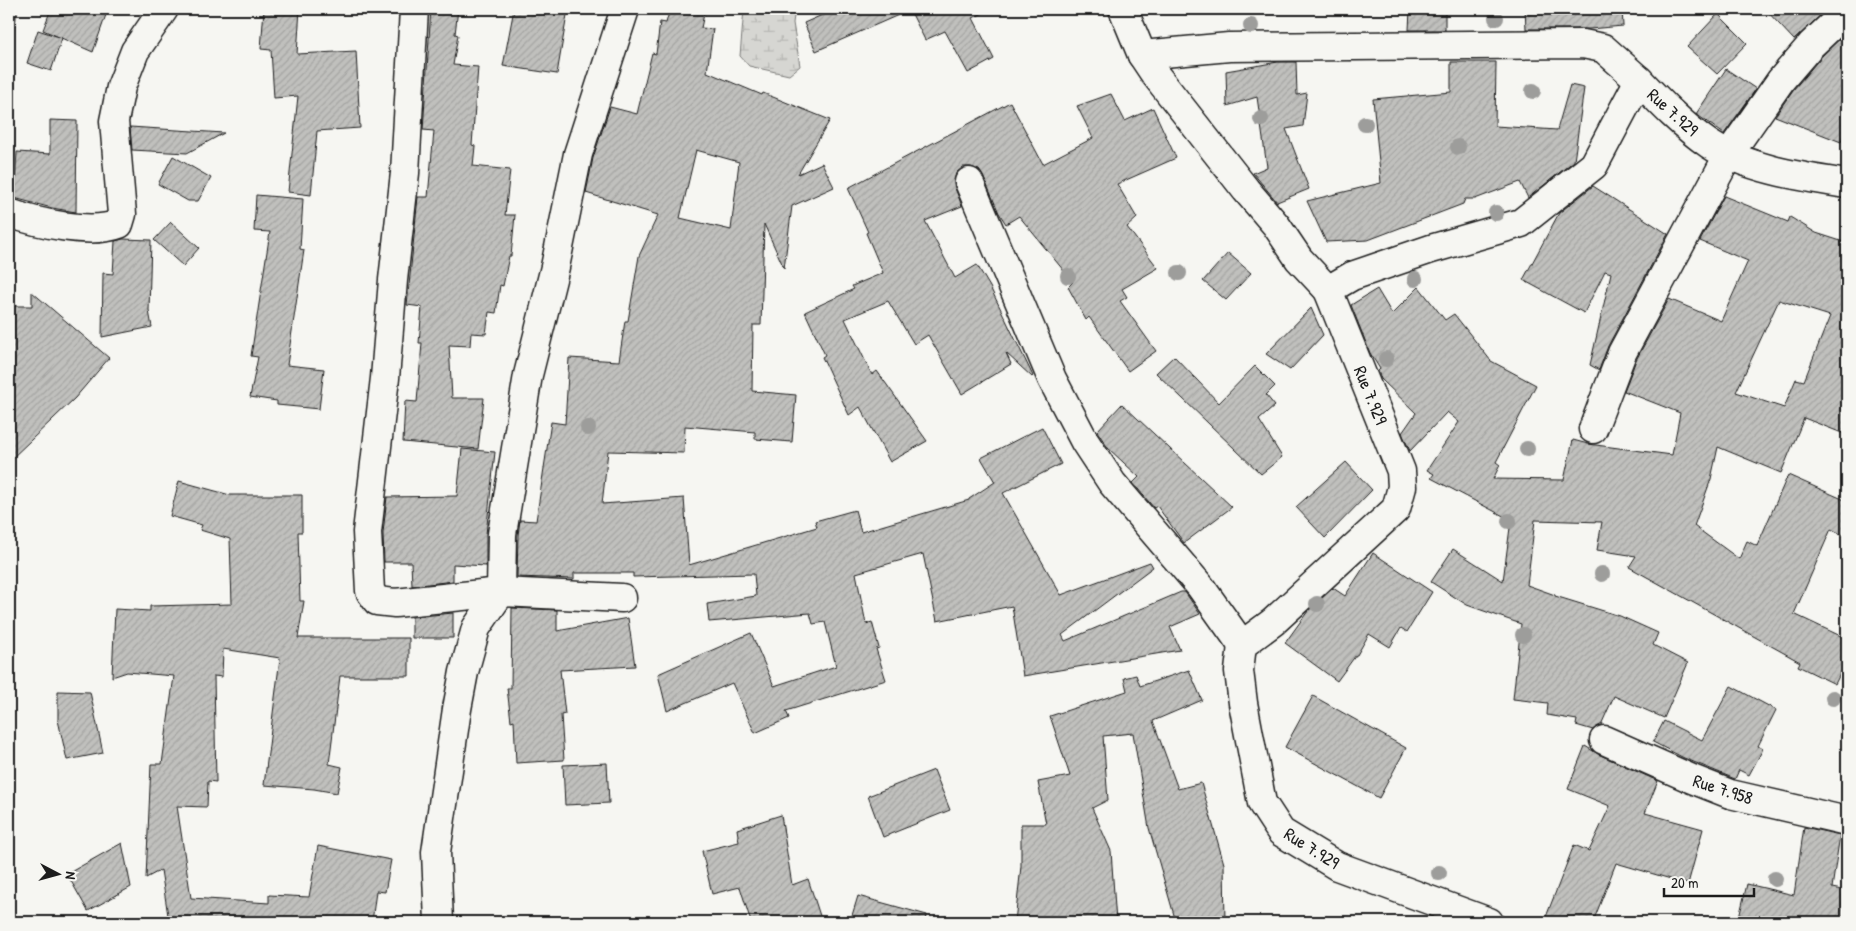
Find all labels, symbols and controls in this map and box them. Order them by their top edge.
street label: Rue 7.929 [1642,82,1704,142]
street label: Rue 7.929 [1348,362,1394,428]
street label: Rue 7.958 [1690,768,1756,810]
street label: Rue 7.929 [1279,821,1345,875]
north arrow [32,848,82,898]
scale bar [1664,866,1754,898]
text: N [62,871,81,881]
text: 20 m [1671,872,1698,893]

